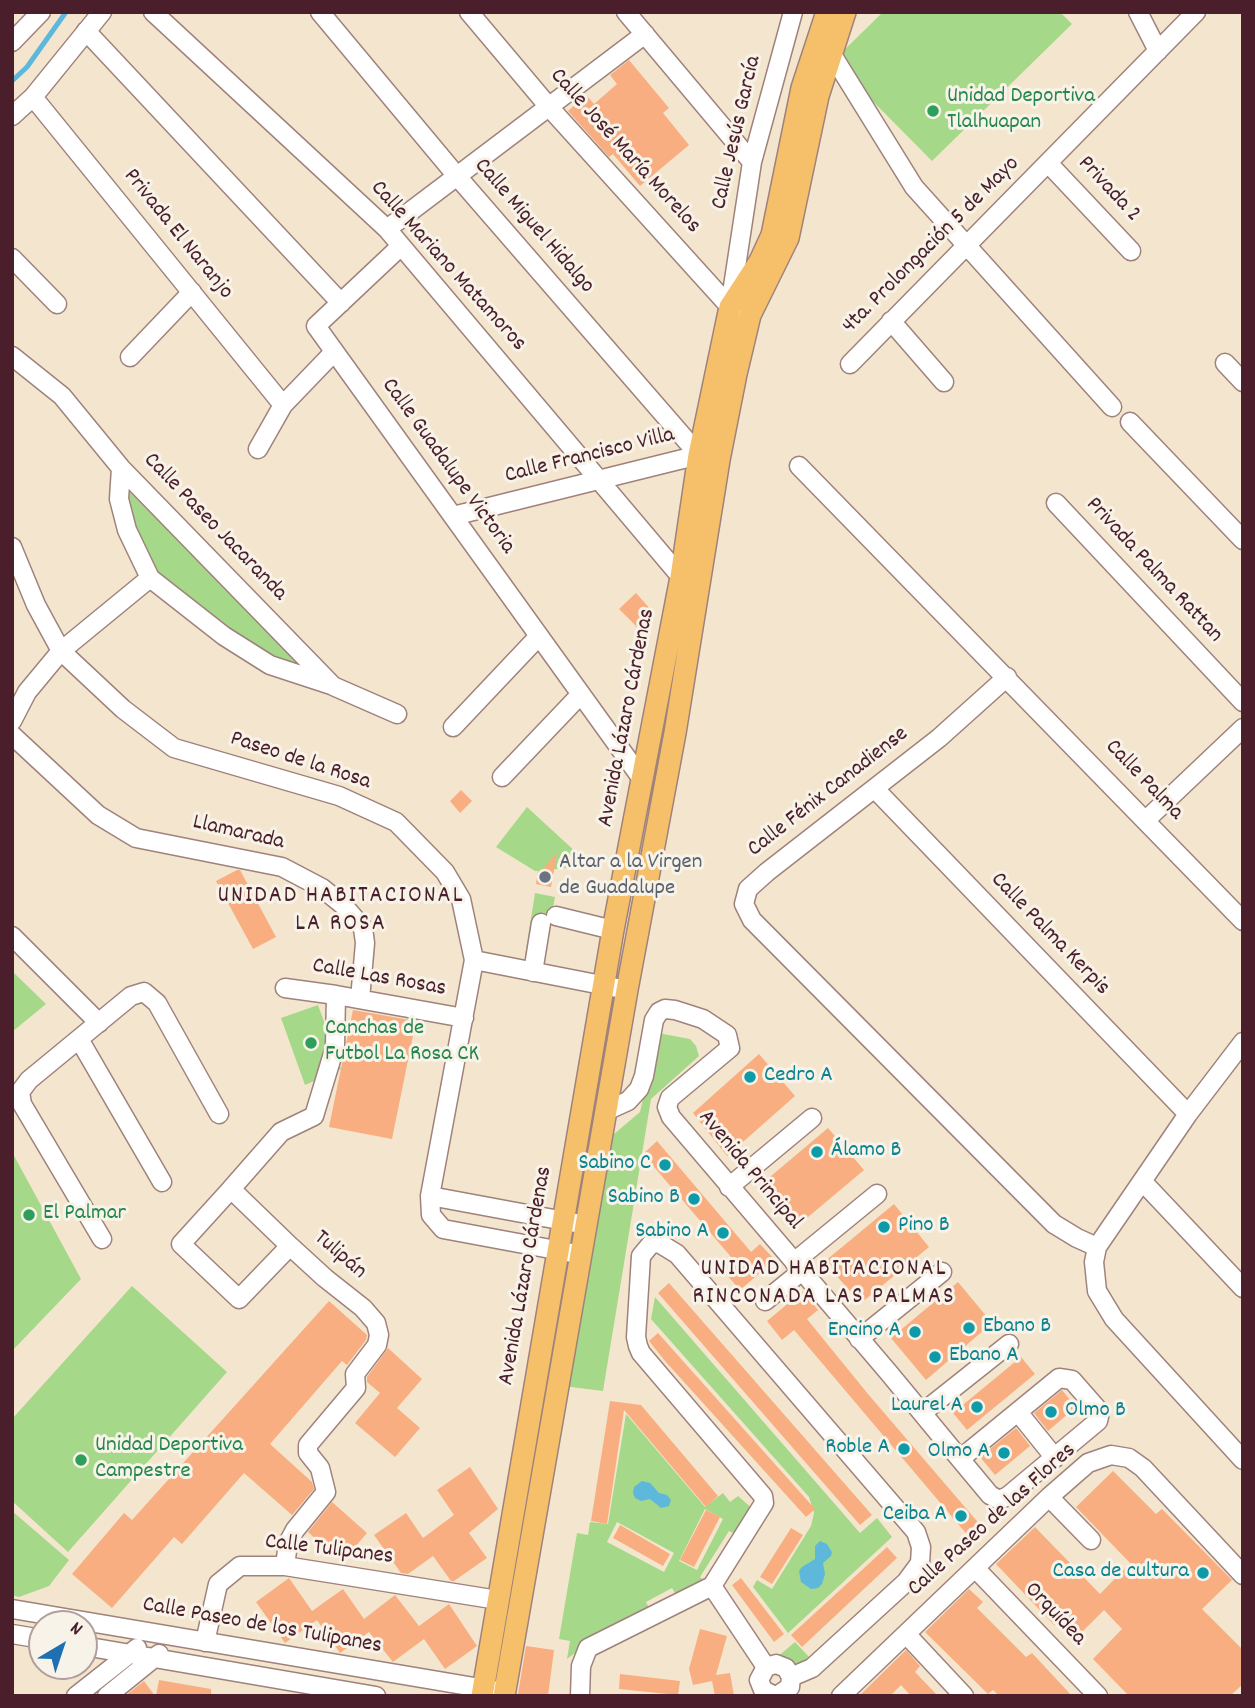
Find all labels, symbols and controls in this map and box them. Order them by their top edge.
street label: Calle Jesús García [707,54,769,212]
street label: Calle José María Morelos [543,64,705,240]
place label: Unidad Deportiva Tlalhuapan [947,84,1095,138]
marker: Unidad Deportiva Tlalhuapan [925,103,941,119]
street label: 4ta. Prolongación 5 de Mayo [837,151,1027,341]
street label: Privada 2 [1070,151,1146,229]
street label: Calle Miguel Hidalgo [467,154,599,300]
street label: Privada El Naranjo [116,164,238,306]
street label: Calle Mariano Matamoros [363,176,531,358]
street label: Calle Guadalupe Victoria [374,374,520,560]
street label: Calle Francisco Villa [502,423,678,491]
street label: Calle Paseo Jacaranda [136,448,292,608]
street label: Privada Palma Rattan [1078,492,1228,650]
street label: Avenida Lázaro Cárdenas [593,607,663,829]
street label: Calle Fénix Canadiense [743,722,915,864]
street label: Paseo de la Rosa [226,726,374,798]
street label: Calle Palma [1098,735,1188,827]
street label: Llamarada [190,810,286,858]
place label: Altar a la Virgen de Guadalupe [559,850,702,904]
street label: Calle Palma Kerpis [983,868,1115,1002]
marker: Altar a la Virgen de Guadalupe [537,869,553,885]
district label: UNIDAD HABITACIONAL LA ROSA [220,884,462,940]
street label: Calle Las Rosas [310,954,448,1004]
place label: Canchas de Futbol La Rosa CK [325,1016,479,1070]
marker: Canchas de Futbol La Rosa CK [303,1035,319,1051]
place label: Cedro A [764,1063,833,1091]
marker: Cedro A [742,1069,758,1085]
street label: Avenida Principal [691,1105,807,1237]
place label: Álamo B [831,1138,901,1166]
marker: Álamo B [809,1144,825,1160]
place label: Sabino C [578,1151,651,1179]
marker: Sabino C [657,1157,673,1173]
street label: Avenida Lázaro Cárdenas [494,1164,560,1388]
place label: Sabino B [608,1185,680,1213]
marker: Sabino B [686,1191,702,1207]
place label: El Palmar [43,1201,126,1229]
marker: El Palmar [21,1207,37,1223]
place label: Pino B [898,1213,950,1241]
place label: Sabino A [635,1219,709,1247]
marker: Pino B [876,1219,892,1235]
street label: Tulipán [307,1225,371,1287]
marker: Sabino A [715,1225,731,1241]
district label: UNIDAD HABITACIONAL RINCONADA LAS PALMAS [695,1257,953,1313]
place label: Ebano B [983,1314,1051,1342]
place label: Encino A [828,1318,901,1346]
marker: Ebano B [961,1320,977,1336]
marker: Encino A [907,1324,923,1340]
place label: Ebano A [949,1343,1019,1371]
marker: Ebano A [927,1349,943,1365]
place label: Laurel A [891,1393,963,1421]
place label: Olmo B [1065,1398,1126,1426]
marker: Laurel A [969,1399,985,1415]
marker: Olmo B [1043,1404,1059,1420]
place label: Unidad Deportiva Campestre [95,1433,243,1487]
place label: Roble A [825,1435,890,1463]
street label: Calle Paseo de las Flores [903,1438,1083,1604]
place label: Olmo A [927,1439,990,1467]
marker: Roble A [896,1441,912,1457]
marker: Olmo A [996,1445,1012,1461]
marker: Unidad Deportiva Campestre [73,1452,89,1468]
place label: Ceiba A [883,1502,947,1530]
marker: Ceiba A [953,1508,969,1524]
street label: Calle Tulipanes [263,1529,395,1573]
place label: Casa de cultura [1053,1559,1189,1587]
marker: Casa de cultura [1195,1565,1211,1581]
street label: Orquídea [1017,1577,1091,1653]
street label: Calle Paseo de los Tulipanes [140,1592,384,1662]
north arrow [28,1610,98,1680]
text: N [63,1616,87,1643]

